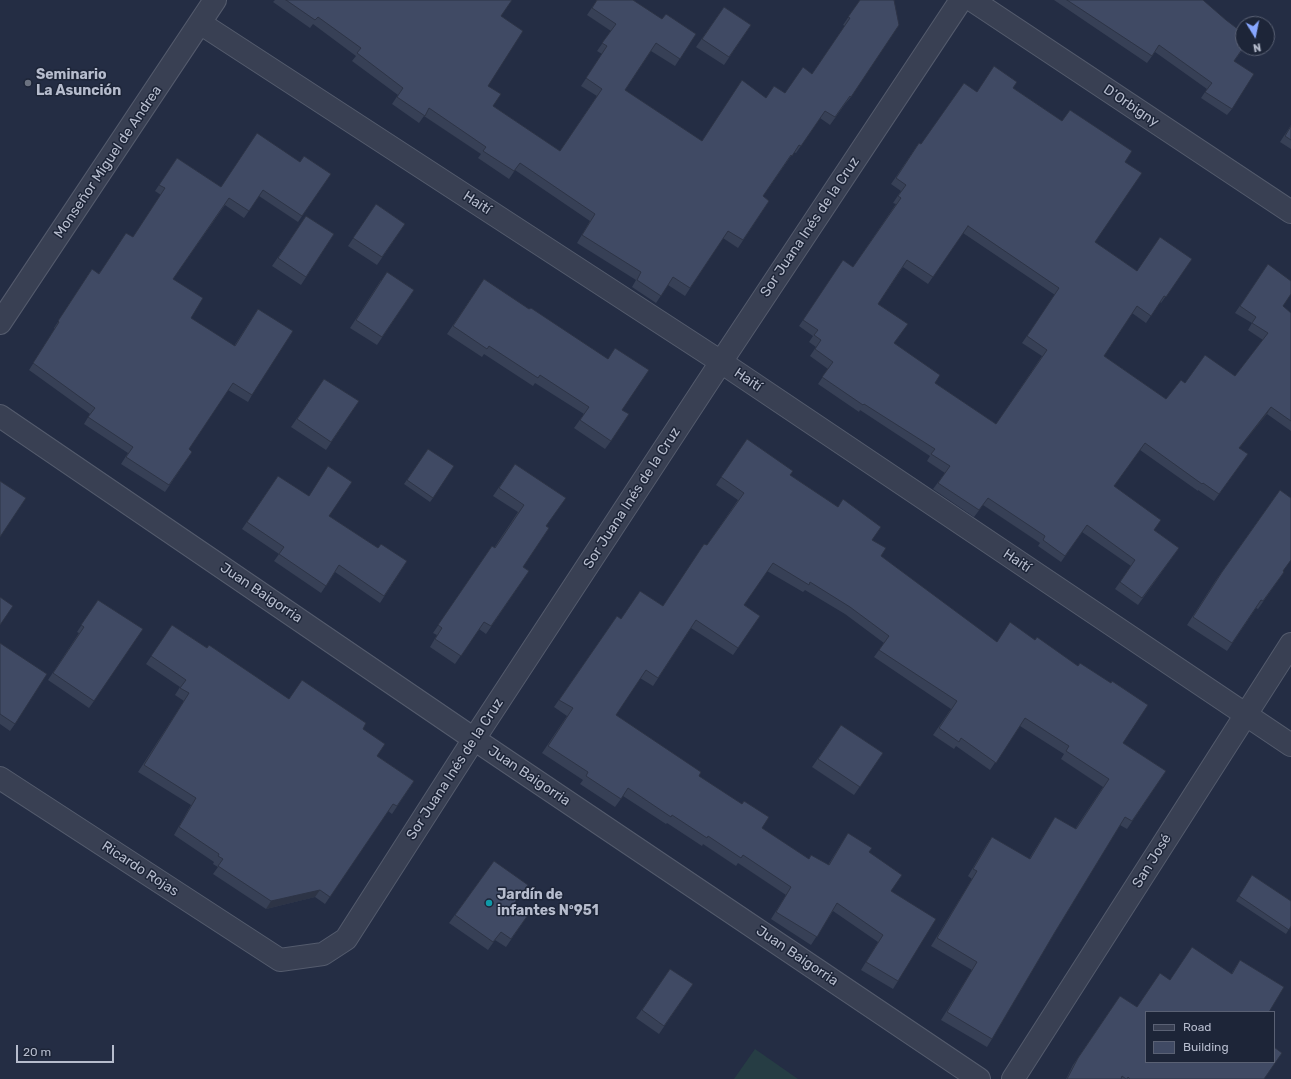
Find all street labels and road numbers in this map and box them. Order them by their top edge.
street label: D'Orbigny [1100,81,1162,131]
street label: Monseñor Miguel de Andrea [51,83,165,241]
street label: Sor Juana Inés de la Cruz [757,154,863,300]
street label: Haití [460,188,494,218]
street label: Haití [731,365,765,395]
street label: Sor Juana Inés de la Cruz [580,424,684,572]
street label: Haití [1000,546,1034,576]
street label: Juan Baigorria [217,559,305,627]
street label: Sor Juana Inés de la Cruz [403,695,507,843]
street label: Juan Baigorria [485,742,573,810]
street label: San José [1129,831,1175,891]
street label: Ricardo Rojas [98,838,182,900]
street label: Juan Baigorria [753,922,841,990]

